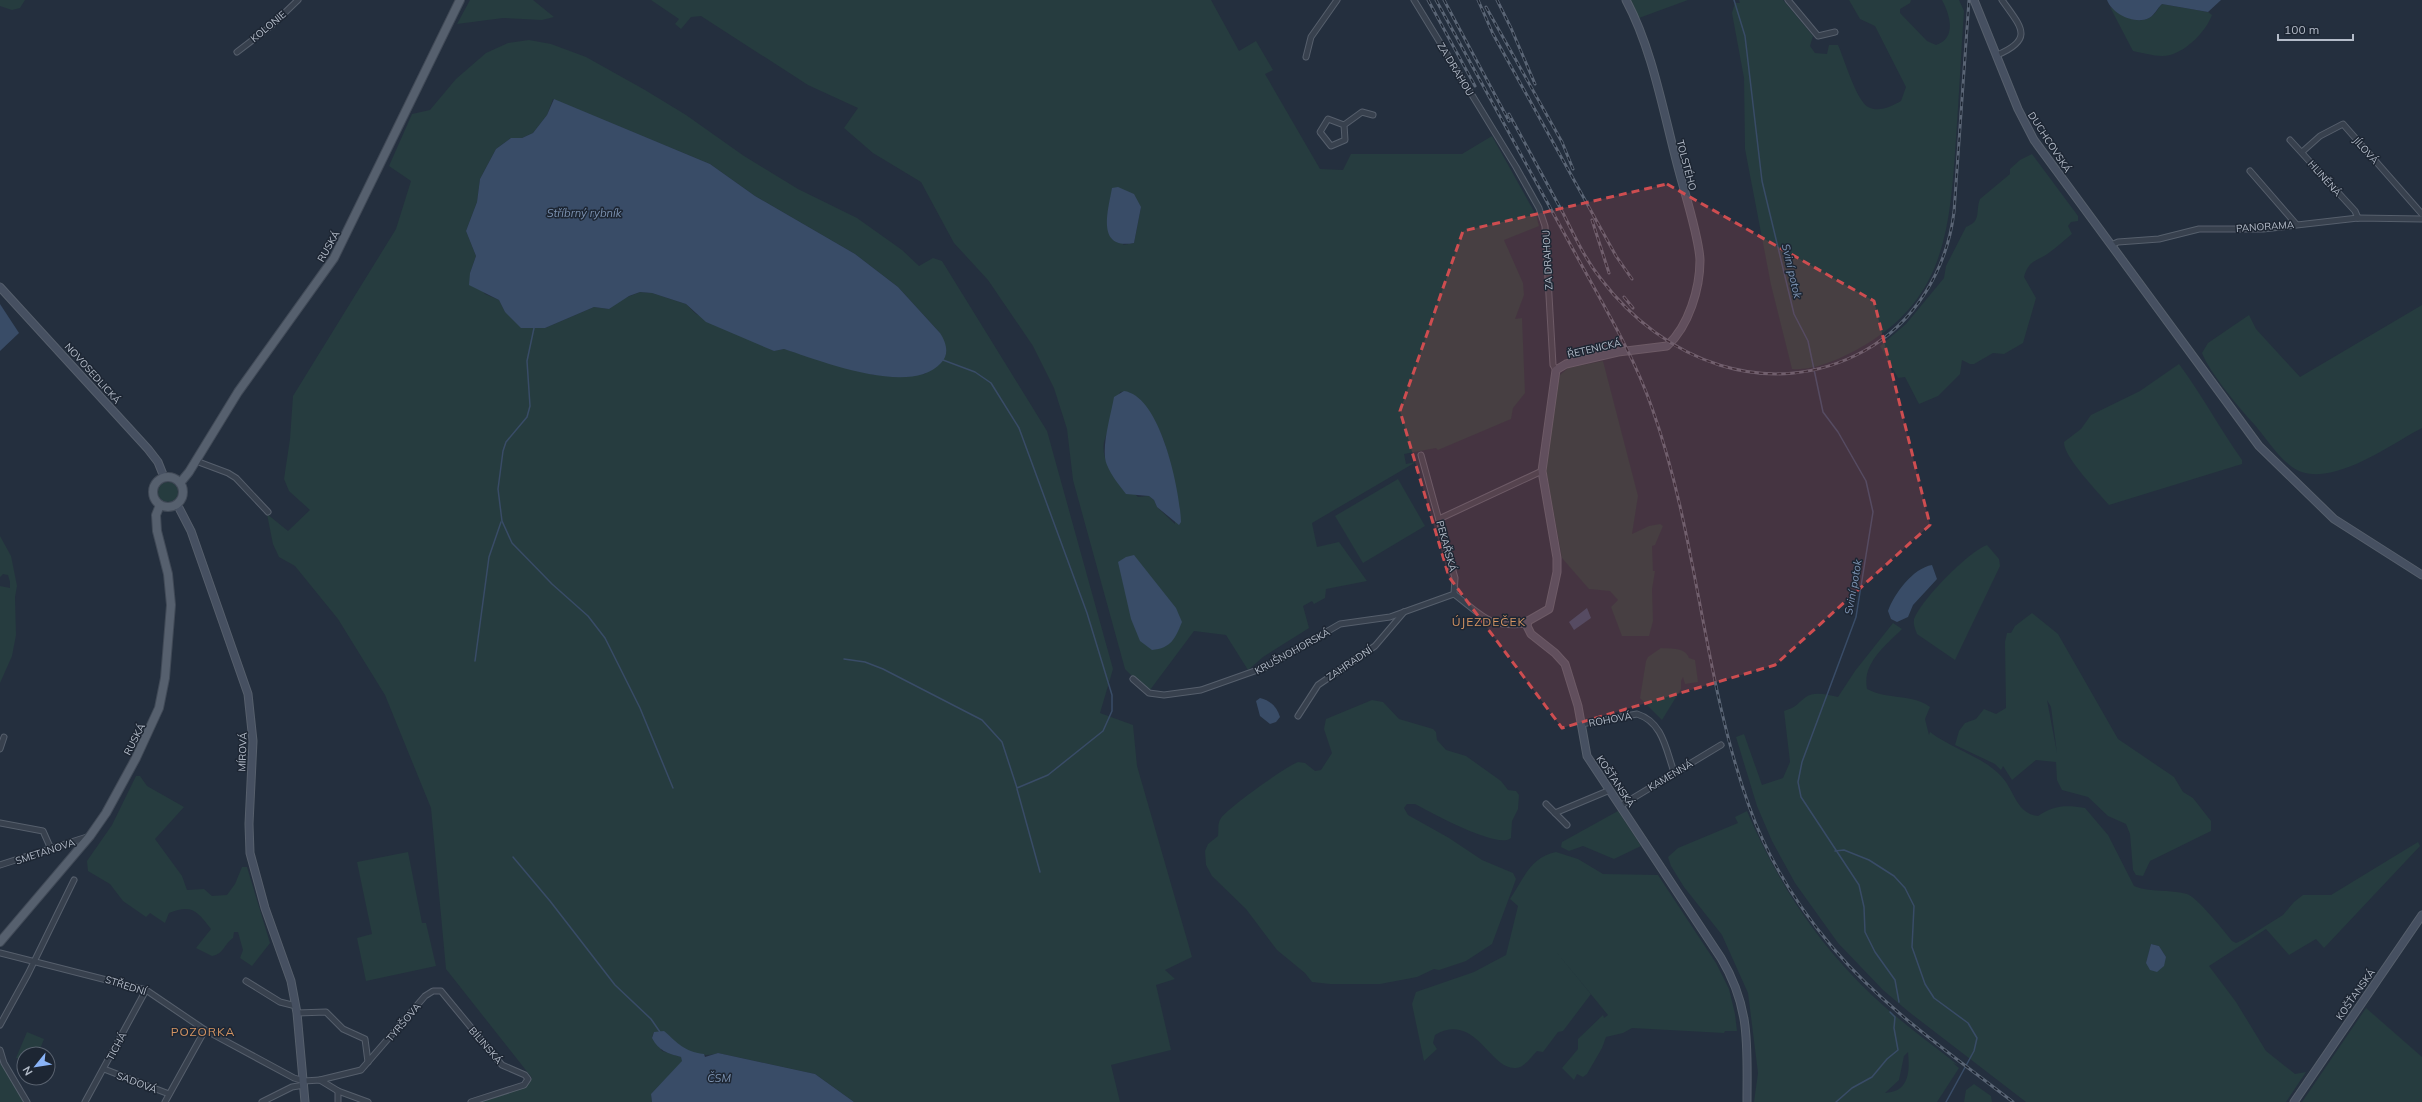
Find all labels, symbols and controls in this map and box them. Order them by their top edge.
street label: KOLONIE [248,8,289,45]
scale bar [2278,16,2353,42]
text: 100 m [2284,22,2319,37]
street label: ZA DRAHOU [1435,40,1477,98]
street label: DUCHCOVSKÁ [2025,109,2074,176]
street label: JÍLOVÁ [2350,134,2382,167]
street label: TOLSTÉHO [1674,138,1700,192]
street label: HLINĚNÁ [2305,158,2345,199]
water label: Stříbrný rybník [547,206,622,220]
street label: PANORAMA [2235,218,2295,235]
street label: RUSKÁ [314,228,343,264]
street label: ZA DRAHOU [1539,230,1556,290]
water label: Sviní potok [1779,242,1805,300]
street label: ŘETENICKÁ [1566,336,1623,361]
street label: NOVOSEDLICKÁ [62,340,124,407]
street label: PEKAŘSKÁ [1433,519,1460,574]
water label: Sviní potok [1841,558,1865,616]
district label: ÚJEZDEČEK [1452,614,1526,629]
street label: KRUŠNOHORSKÁ [1252,625,1333,677]
street label: ZAHRADNÍ [1324,643,1376,683]
street label: ROHOVÁ [1587,709,1633,730]
street label: RUSKÁ [121,721,148,757]
street label: MÍROVÁ [235,731,250,772]
street label: KOŠŤANSKÁ [1594,753,1638,810]
street label: KAMENNÁ [1645,757,1696,794]
street label: SMETANOVA [14,836,77,867]
street label: KOŠŤANSKÁ [2333,966,2378,1022]
street label: STŘEDNÍ [104,973,149,999]
street label: TYRŠOVA [383,1000,424,1044]
district label: POZORKA [171,1024,235,1039]
street label: BÍLINSKÁ [466,1024,506,1067]
street label: TICHÁ [104,1029,130,1063]
north arrow [16,1046,56,1086]
text: N [19,1064,35,1078]
street label: SADOVÁ [115,1069,160,1096]
water label: ČSM [707,1071,731,1085]

